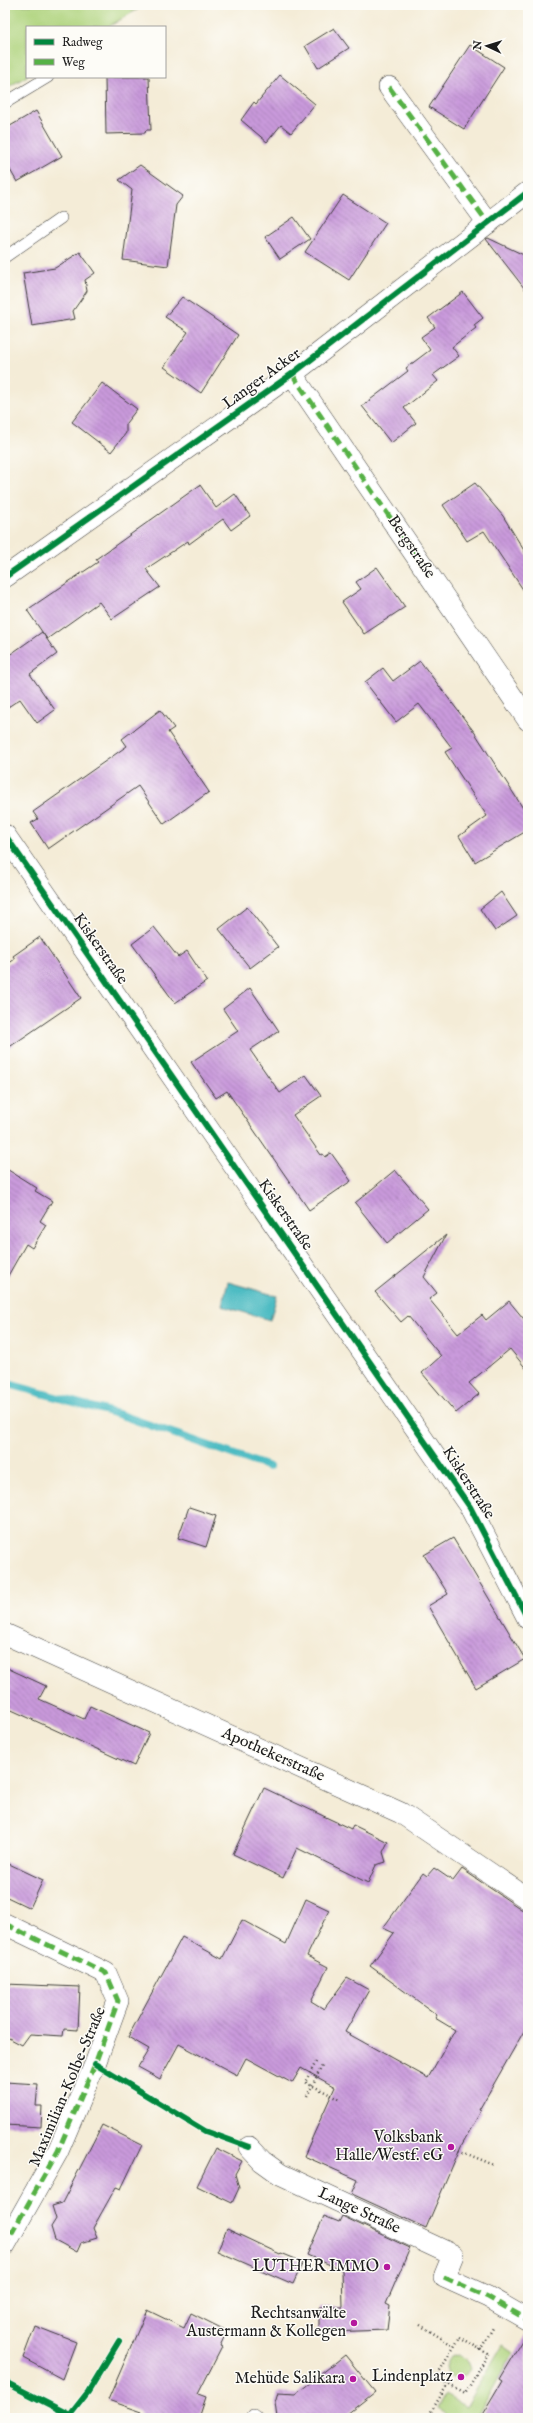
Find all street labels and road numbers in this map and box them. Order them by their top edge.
street label: Langer Acker [219,344,305,414]
street label: Bergstraße [383,512,439,582]
street label: Kiskerstraße [68,909,132,989]
street label: Kiskerstraße [253,1175,317,1255]
street label: Kiskerstraße [437,1443,499,1523]
street label: Apothekerstraße [218,1723,328,1787]
street label: Maximilian-Kolbe-Straße [25,2004,111,2170]
street label: Lange Straße [315,2183,403,2239]

